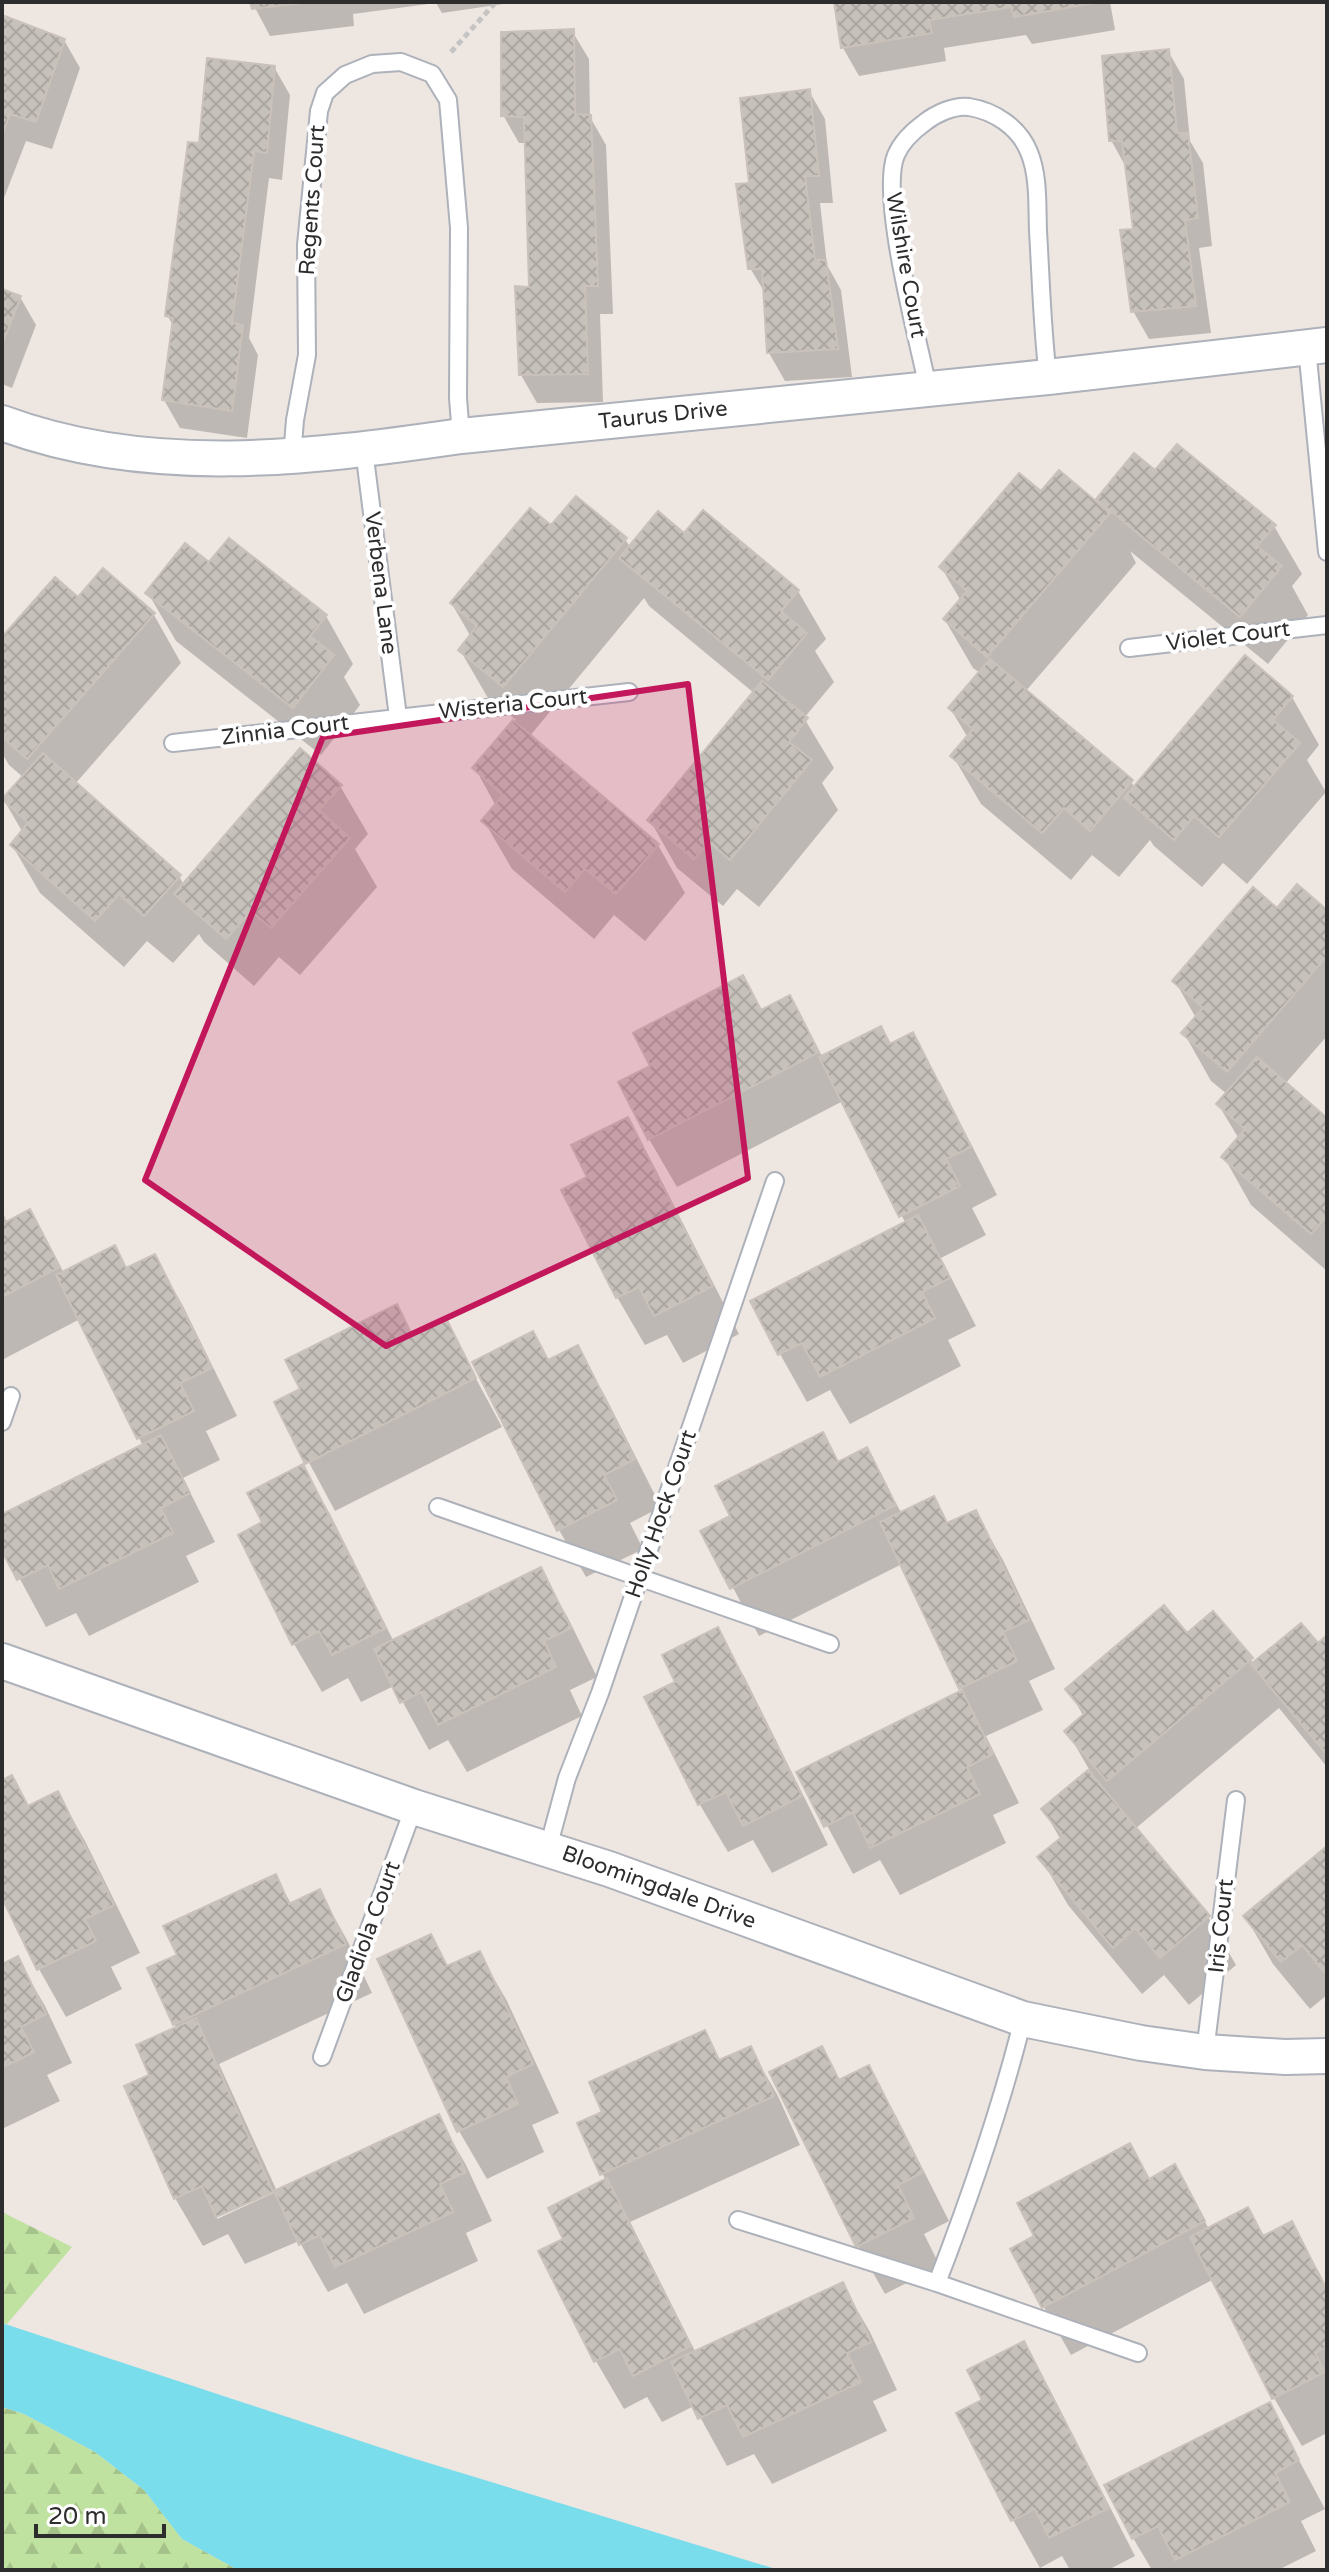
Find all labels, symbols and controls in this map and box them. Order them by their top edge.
street label: Regents Court [294,124,330,276]
street label: Wilshire Court [880,190,932,340]
street label: Taurus Drive [597,395,729,435]
street label: Verbena Lane [359,510,403,656]
street label: Violet Court [1165,616,1291,656]
street label: Wisteria Court [437,683,589,725]
street label: Zinnia Court [220,709,350,751]
street label: Holly Hock Court [620,1427,702,1601]
street label: Bloomingdale Drive [559,1840,759,1934]
street label: Gladiola Court [330,1857,406,2007]
street label: Iris Court [1203,1878,1239,1974]
scale bar [36,2488,164,2538]
text: 20 m [48,2502,106,2531]

